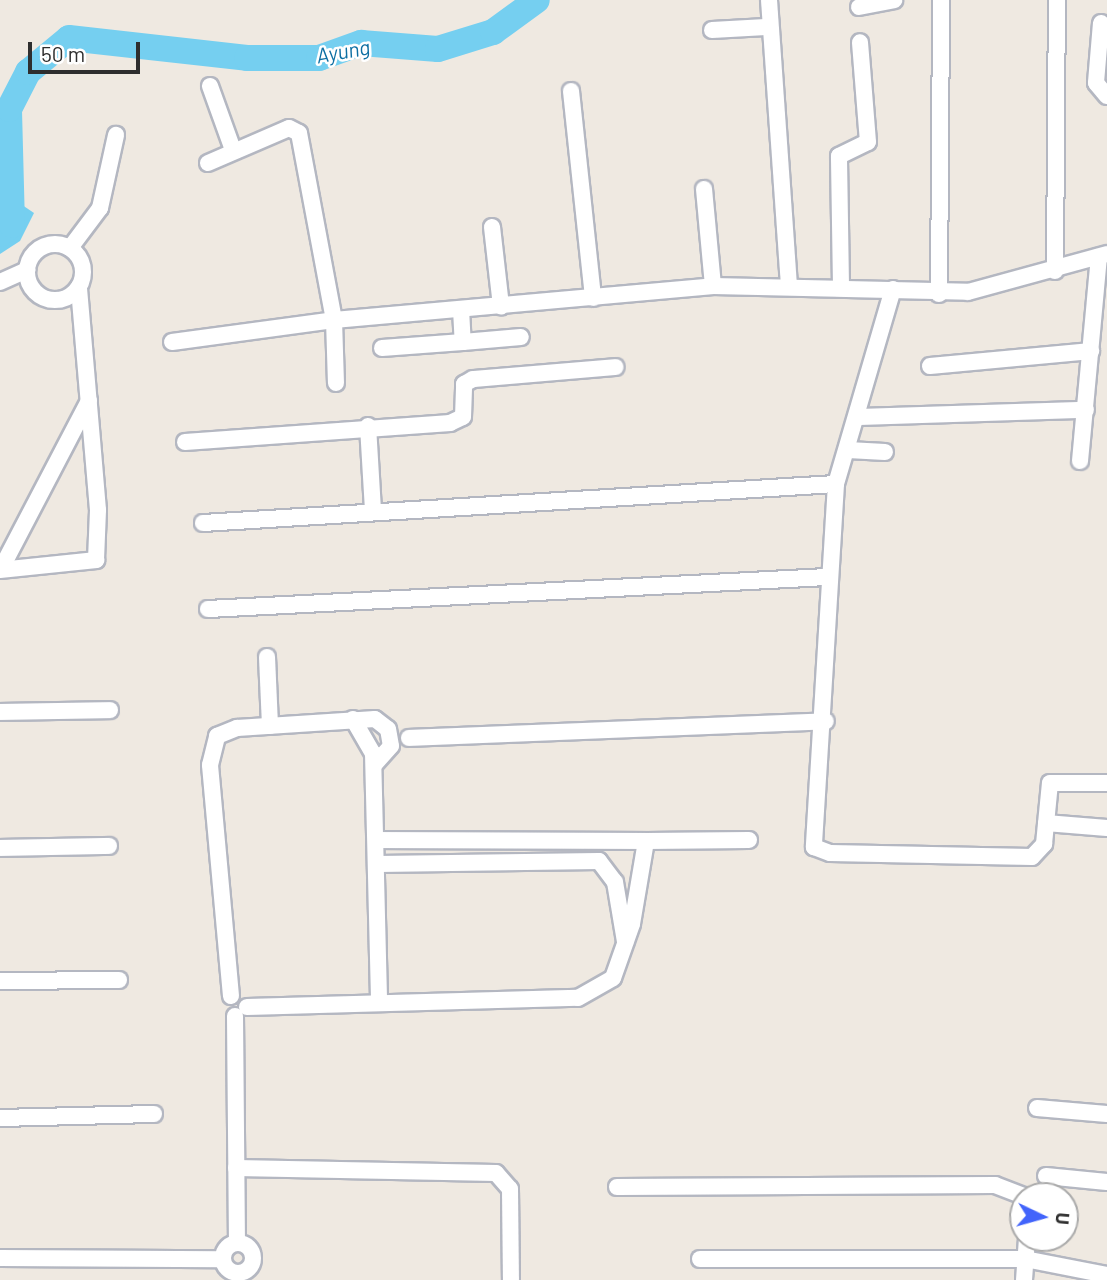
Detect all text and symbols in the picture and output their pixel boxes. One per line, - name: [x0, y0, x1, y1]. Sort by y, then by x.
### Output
- scale bar: [32, 28, 144, 72]
- water label: Ayung: [314, 34, 372, 68]
- text: 50 m: [41, 41, 85, 66]
- north arrow: [1009, 1182, 1079, 1252]
- text: U: [1051, 1212, 1075, 1226]

